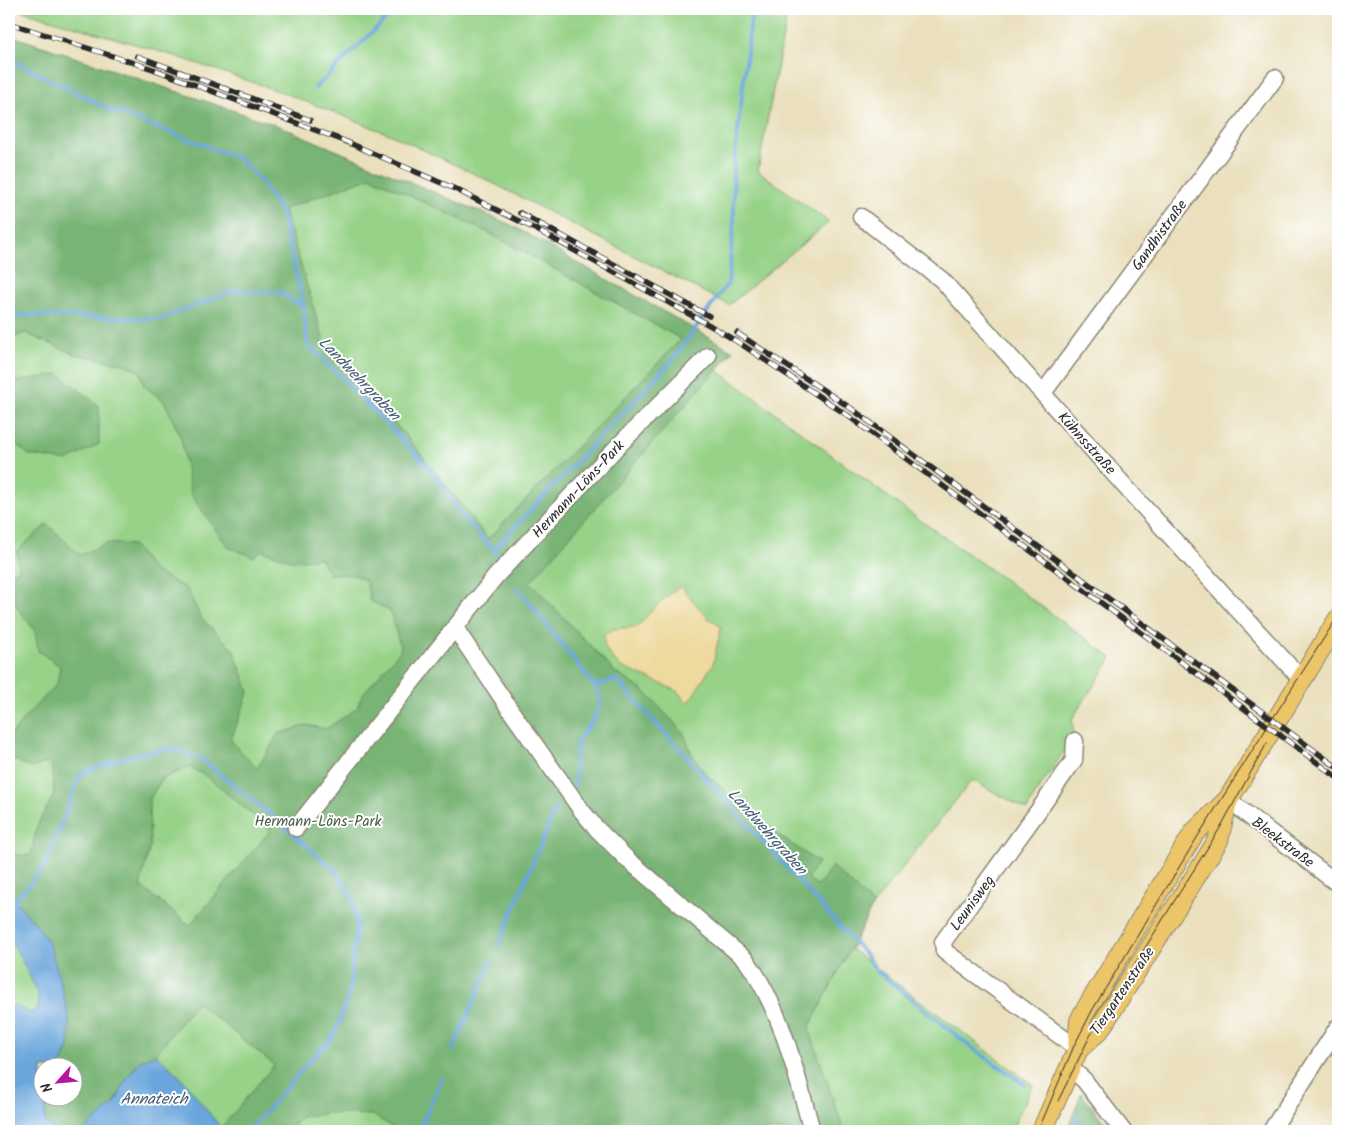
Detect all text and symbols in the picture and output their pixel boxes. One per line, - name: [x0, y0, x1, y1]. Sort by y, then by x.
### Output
- street label: Gandhistraße: [1126, 195, 1194, 276]
- water label: Landwehrgraben: [312, 331, 407, 428]
- street label: Kühnsstraße: [1051, 407, 1122, 481]
- street label: Hermann-Löns-Park: [527, 434, 631, 544]
- water label: Landwehrgraben: [721, 783, 814, 882]
- park label: Hermann-Löns-Park: [254, 810, 382, 834]
- street label: Bleekstraße: [1246, 811, 1319, 875]
- street label: Leunisweg: [944, 871, 1001, 937]
- street label: Tiergartenstraße: [1084, 942, 1162, 1041]
- north arrow: [32, 1058, 82, 1108]
- text: N: [35, 1078, 59, 1096]
- water label: Annateich: [120, 1087, 189, 1112]

